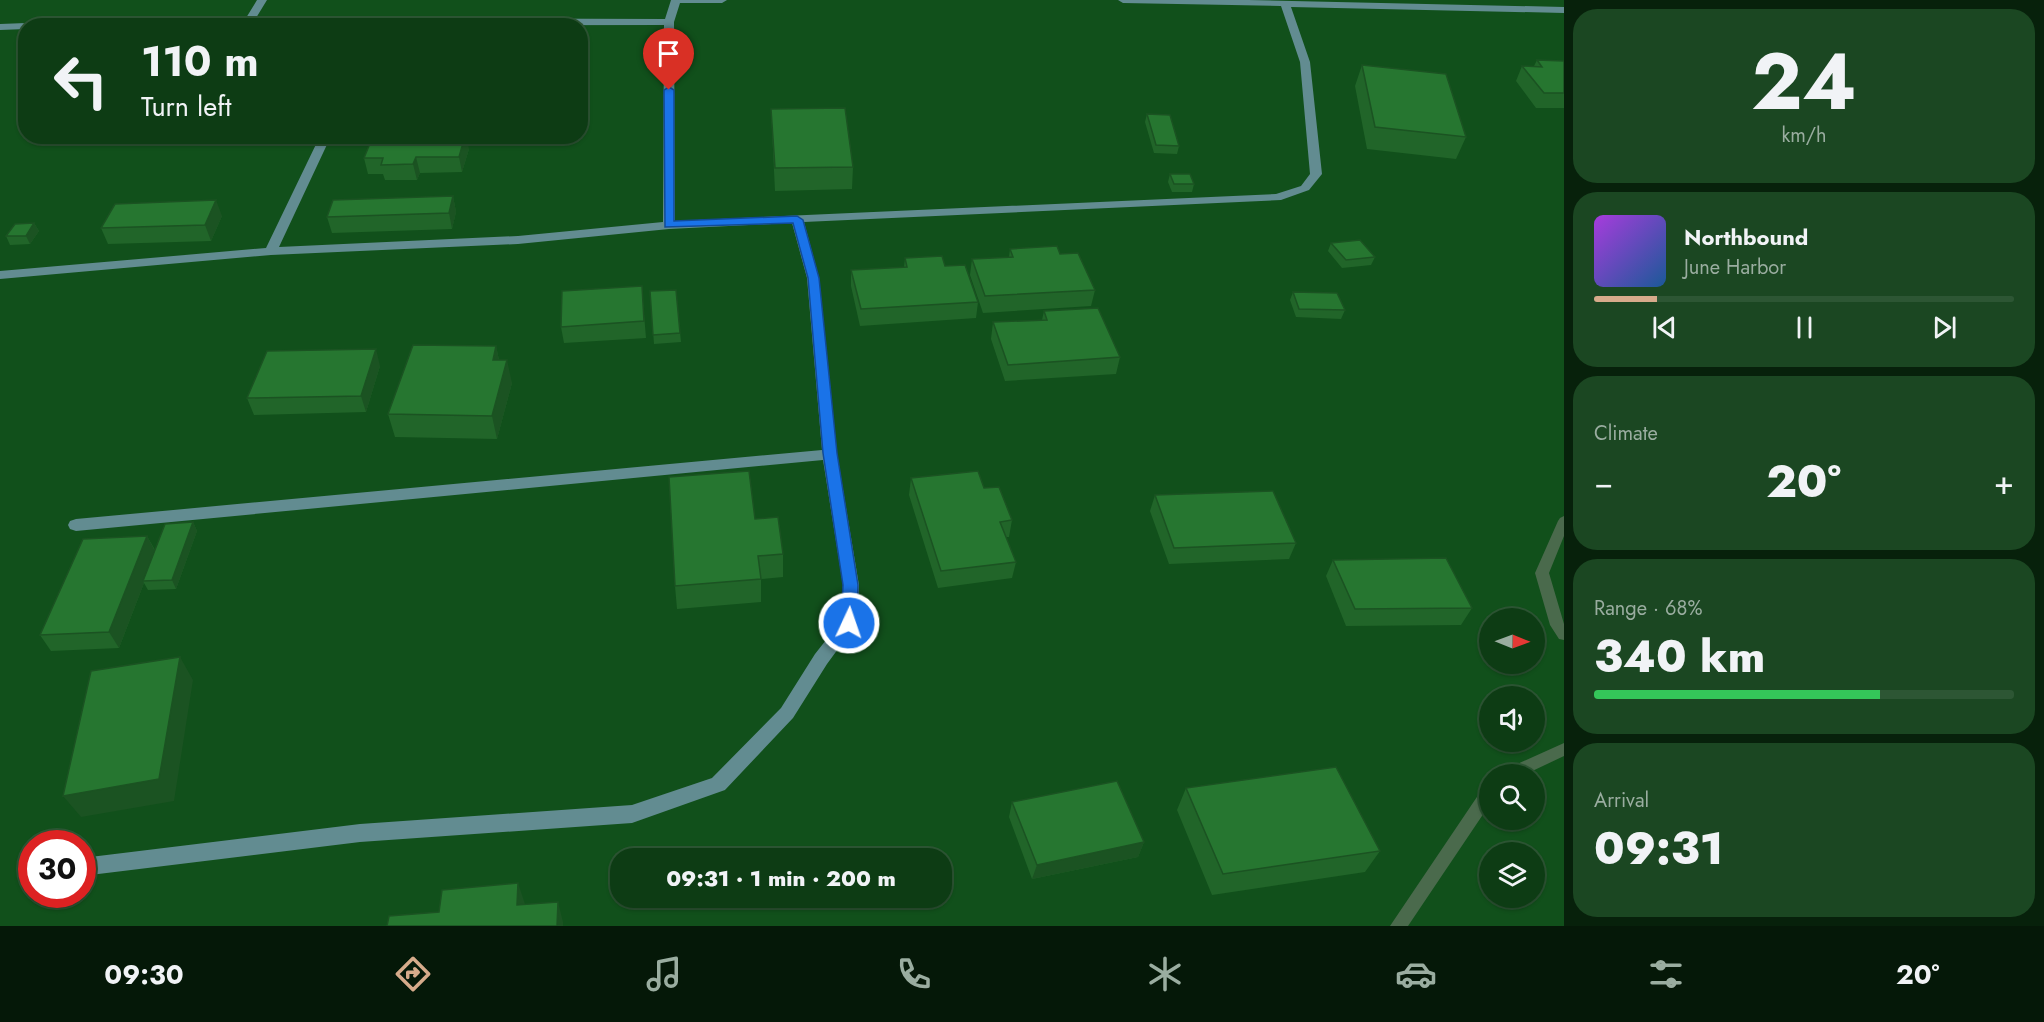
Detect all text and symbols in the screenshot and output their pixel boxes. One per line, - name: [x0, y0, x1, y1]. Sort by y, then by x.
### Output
- text: 24: [1751, 26, 1857, 138]
- pin: [643, 28, 694, 90]
- text: 110 m: [141, 31, 259, 92]
- icon: arrive: [652, 37, 685, 70]
- icon: left: [42, 42, 120, 120]
- text: Turn left: [141, 87, 231, 126]
- text: km/h: [1781, 121, 1827, 150]
- text: Northbound: [1684, 221, 1808, 253]
- text: June Harbor: [1684, 253, 1786, 282]
- icon: previous: [1648, 311, 1681, 344]
- icon: pause: [1788, 311, 1821, 344]
- icon: next: [1928, 311, 1961, 344]
- text: Climate: [1594, 419, 1658, 448]
- text: 20°: [1766, 449, 1841, 514]
- text: −: [1594, 459, 1613, 506]
- text: +: [1994, 459, 2014, 506]
- position arrow: [817, 591, 881, 655]
- text: Range · 68%: [1594, 594, 1702, 623]
- north arrow: [1479, 608, 1545, 674]
- map controls: [1479, 608, 1545, 908]
- text: 340 km: [1594, 624, 1765, 689]
- button: sound: [1479, 686, 1545, 752]
- button: search: [1479, 764, 1545, 830]
- text: Arrival: [1594, 786, 1649, 815]
- text: 09:31: [1594, 816, 1723, 881]
- speed limit sign: 30: [18, 830, 96, 908]
- button: layers: [1479, 842, 1545, 908]
- text: 09:31 · 1 min · 200 m: [666, 862, 896, 894]
- icon: directions: [392, 953, 434, 995]
- icon: music: [643, 953, 685, 995]
- icon: phone: [893, 953, 935, 995]
- icon: climate: [1144, 953, 1186, 995]
- icon: car: [1395, 953, 1437, 995]
- icon: filters: [1645, 953, 1687, 995]
- text: 09:30: [104, 955, 184, 994]
- text: 20°: [1896, 955, 1940, 994]

